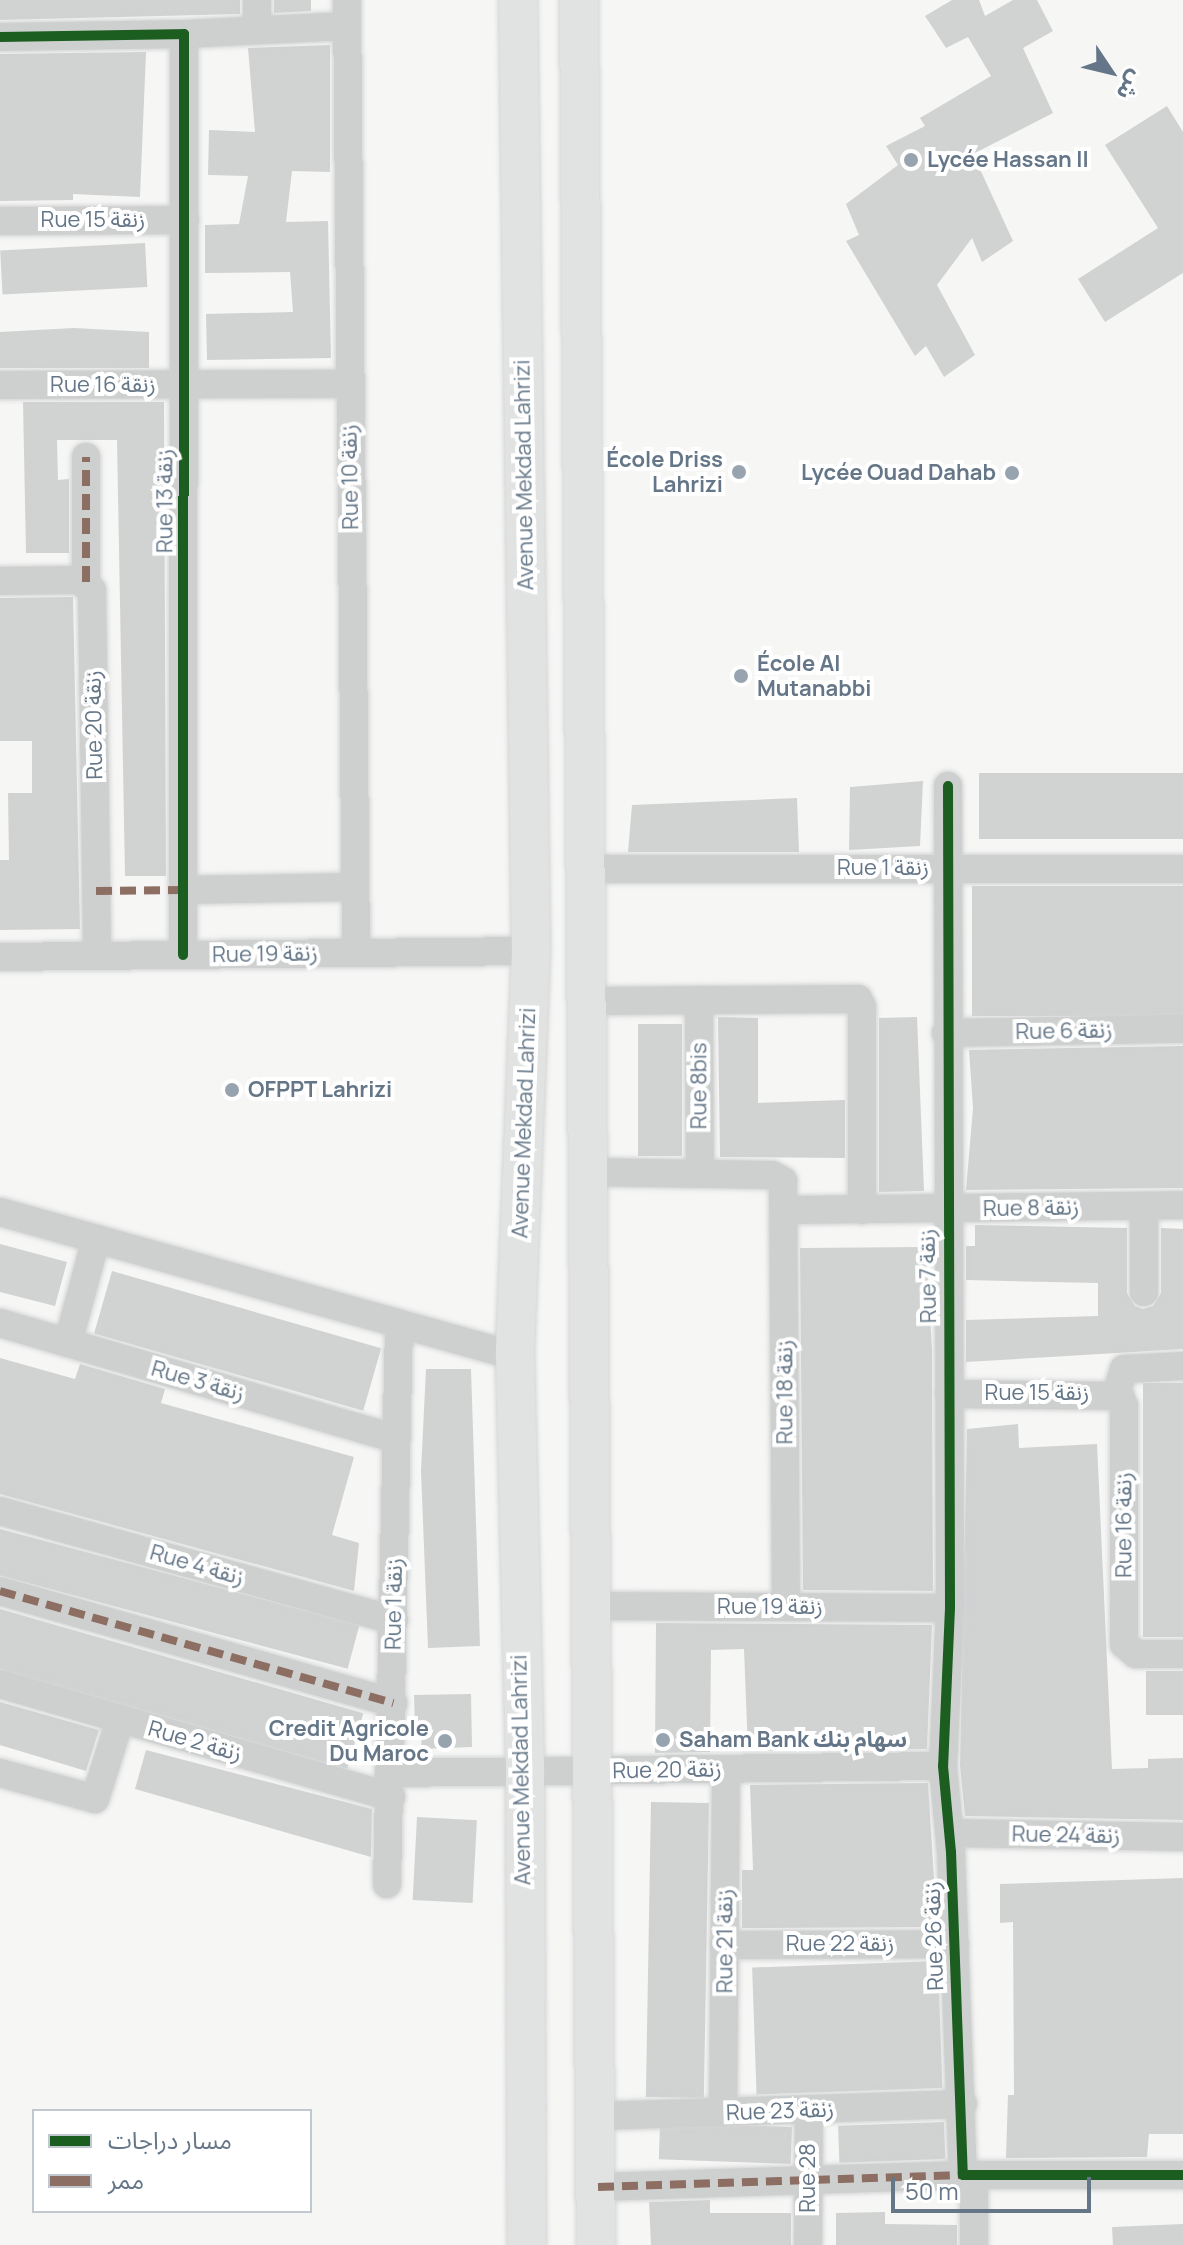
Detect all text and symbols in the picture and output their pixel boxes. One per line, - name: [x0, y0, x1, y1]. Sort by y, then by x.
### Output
- north arrow: [1071, 32, 1151, 112]
- text: ش: [1110, 65, 1152, 107]
- place label: Lycée Hassan II: [927, 147, 1089, 173]
- marker: Lycée Hassan II: [902, 151, 920, 169]
- street label: Rue 15 زنقة: [41, 207, 145, 233]
- street label: Avenue Mekdad Lahrizi: [509, 359, 539, 591]
- street label: Rue 16 زنقة: [50, 372, 156, 398]
- street label: Rue 10 زنقة: [336, 424, 364, 530]
- place label: École Driss Lahrizi: [606, 446, 723, 498]
- street label: Rue 13 زنقة: [152, 449, 178, 553]
- place label: Lycée Ouad Dahab: [801, 460, 996, 486]
- marker: École Driss Lahrizi: [730, 463, 748, 481]
- marker: Lycée Ouad Dahab: [1003, 464, 1021, 482]
- place label: École Al Mutanabbi: [757, 650, 871, 702]
- marker: École Al Mutanabbi: [732, 667, 750, 685]
- street label: Rue 20 زنقة: [80, 670, 108, 780]
- street label: Rue 1 زنقة: [837, 855, 929, 881]
- street label: Rue 19 زنقة: [212, 940, 318, 968]
- street label: Avenue Mekdad Lahrizi: [507, 1007, 541, 1239]
- street label: Rue 6 زنقة: [1015, 1017, 1113, 1045]
- street label: Rue 8bis: [686, 1043, 712, 1129]
- place label: OFPPT Lahrizi: [248, 1077, 393, 1103]
- marker: OFPPT Lahrizi: [223, 1081, 241, 1099]
- street label: Rue 8 زنقة: [983, 1194, 1079, 1222]
- street label: Rue 7 زنقة: [914, 1228, 942, 1324]
- street label: Rue 18 زنقة: [772, 1340, 798, 1444]
- street label: Rue 3 زنقة: [148, 1355, 248, 1407]
- street label: Rue 15 زنقة: [985, 1380, 1089, 1406]
- street label: Rue 16 زنقة: [1111, 1472, 1137, 1578]
- street label: Rue 4 زنقة: [147, 1539, 247, 1591]
- street label: Rue 1 زنقة: [380, 1558, 408, 1650]
- street label: Rue 19 زنقة: [717, 1594, 823, 1620]
- street label: Avenue Mekdad Lahrizi: [506, 1654, 536, 1886]
- street label: Rue 2 زنقة: [145, 1715, 245, 1767]
- place label: Credit Agricole Du Maroc: [269, 1715, 429, 1766]
- place label: Saham Bank سهام بنك: [679, 1727, 907, 1753]
- marker: Saham Bank سهام بنك: [654, 1731, 672, 1749]
- marker: Credit Agricole Du Maroc: [436, 1732, 454, 1750]
- street label: Rue 20 زنقة: [612, 1756, 722, 1784]
- street label: Rue 24 زنقة: [1011, 1821, 1121, 1849]
- street label: Rue 26 زنقة: [919, 1881, 949, 1991]
- street label: Rue 21 زنقة: [712, 1889, 738, 1993]
- street label: Rue 22 زنقة: [786, 1931, 894, 1957]
- street label: Rue 23 زنقة: [725, 2096, 835, 2126]
- legend: [32, 2109, 312, 2213]
- text: مسار دراجات: [108, 2123, 232, 2156]
- street label: Rue 28: [795, 2143, 821, 2213]
- scale bar: [895, 2161, 1095, 2211]
- text: ممر: [108, 2163, 144, 2196]
- text: 50 m: [905, 2174, 959, 2207]

